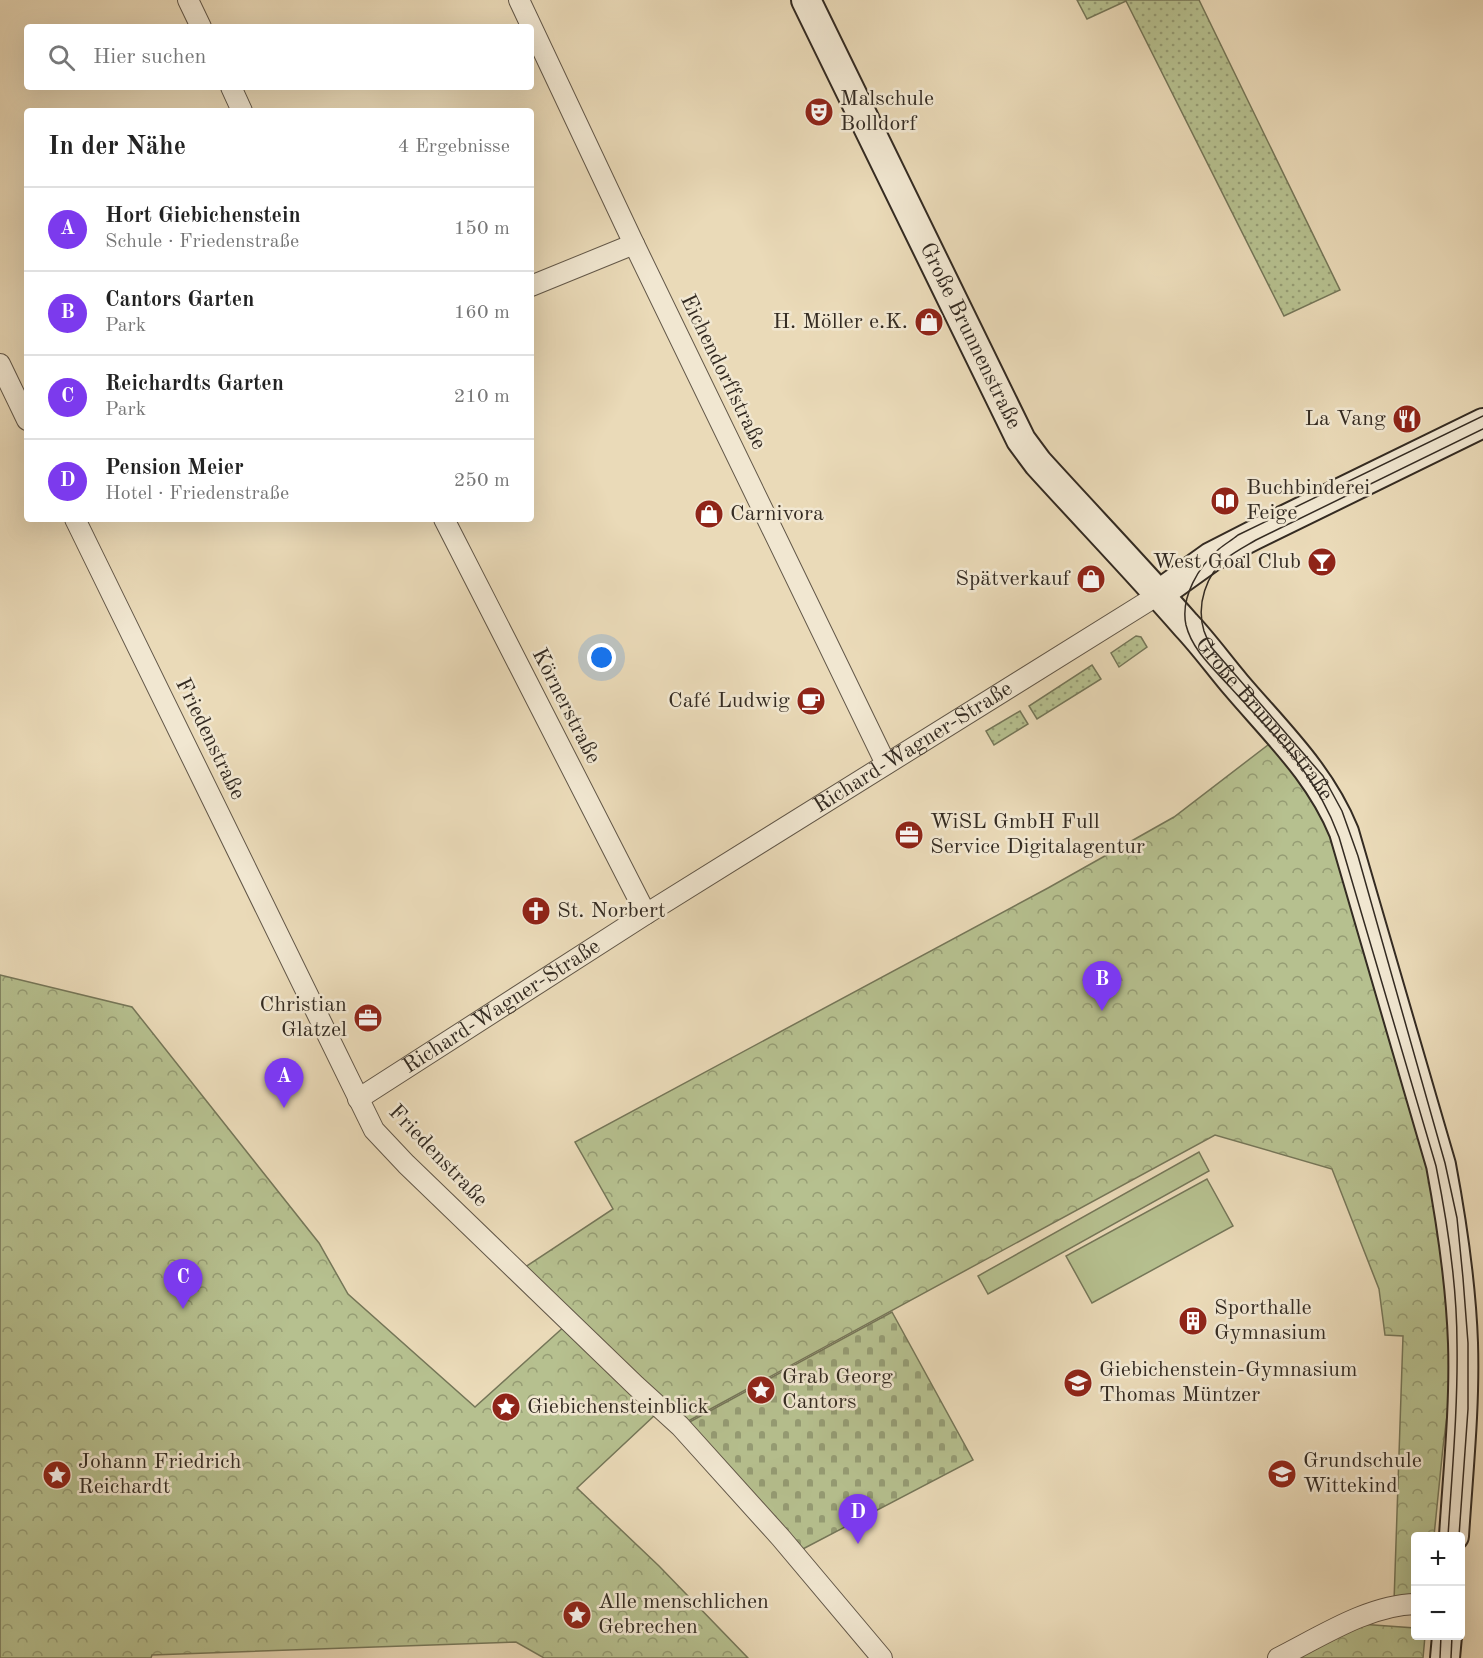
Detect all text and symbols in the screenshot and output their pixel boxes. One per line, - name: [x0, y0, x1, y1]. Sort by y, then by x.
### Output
- search box: [24, 24, 534, 90]
- icon: search: [45, 41, 78, 74]
- text: Hier suchen: [93, 46, 206, 68]
- place label: Malschule Bolldorf: [840, 88, 934, 135]
- theatre icon: Malschule Bolldorf: [803, 96, 835, 128]
- text: In der Nähe: [48, 134, 186, 160]
- text: 4 Ergebnisse: [398, 137, 510, 157]
- text: Hort Giebichenstein: [105, 205, 301, 227]
- text: A: [60, 219, 75, 239]
- text: 150 m: [454, 219, 510, 239]
- text: Schule · Friedenstraße: [105, 232, 299, 252]
- street label: Große Brunnenstraße: [915, 239, 1025, 433]
- text: Cantors Garten: [105, 289, 254, 311]
- street label: Eichendorffstraße: [676, 291, 770, 453]
- text: B: [60, 303, 75, 323]
- text: 160 m: [454, 303, 510, 323]
- shop icon: H. Möller e.K.: [913, 306, 945, 338]
- place label: H. Möller e.K.: [773, 311, 908, 333]
- text: Park: [105, 316, 146, 336]
- text: Reichardts Garten: [105, 373, 284, 395]
- text: C: [61, 387, 74, 407]
- text: 210 m: [454, 387, 510, 407]
- text: Park: [105, 400, 146, 420]
- restaurant icon: La Vang: [1391, 403, 1423, 435]
- place label: La Vang: [1304, 408, 1386, 430]
- text: Pension Meier: [105, 457, 244, 479]
- text: D: [60, 471, 75, 491]
- text: 250 m: [454, 471, 510, 491]
- place label: Buchbinderei Feige: [1246, 477, 1370, 524]
- text: Hotel · Friedenstraße: [105, 484, 289, 504]
- library icon: Buchbinderei Feige: [1209, 485, 1241, 517]
- shop icon: Carnivora: [693, 498, 725, 530]
- place label: Carnivora: [730, 503, 824, 525]
- bar icon: West Goal Club: [1306, 546, 1338, 578]
- place label: West Goal Club: [1153, 551, 1301, 573]
- shop icon: Spätverkauf: [1075, 563, 1107, 595]
- place label: Spätverkauf: [955, 568, 1071, 590]
- street label: Große Brunnenstraße: [1191, 633, 1337, 805]
- your location: [587, 643, 616, 672]
- street label: Körnerstraße: [528, 645, 604, 767]
- street label: Friedenstraße: [171, 675, 249, 803]
- street label: Richard-Wagner-Straße: [810, 678, 1016, 818]
- cafe icon: Café Ludwig: [795, 685, 827, 717]
- place label: Café Ludwig: [668, 690, 790, 712]
- place label: WiSL GmbH Full Service Digitalagentur: [930, 811, 1145, 858]
- office icon: WiSL GmbH Full Service Digitalagentur: [893, 819, 925, 851]
- church icon: St. Norbert: [520, 895, 552, 927]
- place label: St. Norbert: [557, 900, 666, 922]
- street label: Richard-Wagner-Straße: [399, 935, 604, 1078]
- pin: B: [1082, 962, 1122, 1011]
- place label: Christian Glatzel: [259, 994, 347, 1041]
- office icon: Christian Glatzel: [352, 1002, 384, 1034]
- pin: A: [264, 1058, 304, 1108]
- street label: Friedenstraße: [384, 1101, 492, 1211]
- pin: C: [164, 1260, 202, 1309]
- place label: Sporthalle Gymnasium: [1214, 1297, 1326, 1344]
- building icon: Sporthalle Gymnasium: [1177, 1305, 1209, 1337]
- place label: Giebichenstein-Gymnasium Thomas Müntzer: [1099, 1359, 1357, 1406]
- place label: Grab Georg Cantors: [782, 1366, 893, 1413]
- school or university icon: Giebichenstein-Gymnasium Thomas Müntzer: [1062, 1367, 1094, 1399]
- place icon: Grab Georg Cantors: [745, 1374, 777, 1406]
- place icon: Giebichensteinblick: [490, 1391, 522, 1423]
- place label: Giebichensteinblick: [527, 1396, 709, 1418]
- place label: Grundschule Wittekind: [1303, 1450, 1422, 1497]
- place label: Johann Friedrich Reichardt: [78, 1451, 242, 1498]
- school or university icon: Grundschule Wittekind: [1266, 1458, 1298, 1490]
- place icon: Johann Friedrich Reichardt: [41, 1459, 73, 1491]
- pin: D: [838, 1494, 878, 1544]
- map controls: [1411, 1532, 1465, 1640]
- button: +: [1411, 1532, 1465, 1586]
- button: −: [1411, 1586, 1465, 1640]
- place label: Alle menschlichen Gebrechen: [598, 1591, 769, 1638]
- place icon: Alle menschlichen Gebrechen: [561, 1599, 593, 1631]

